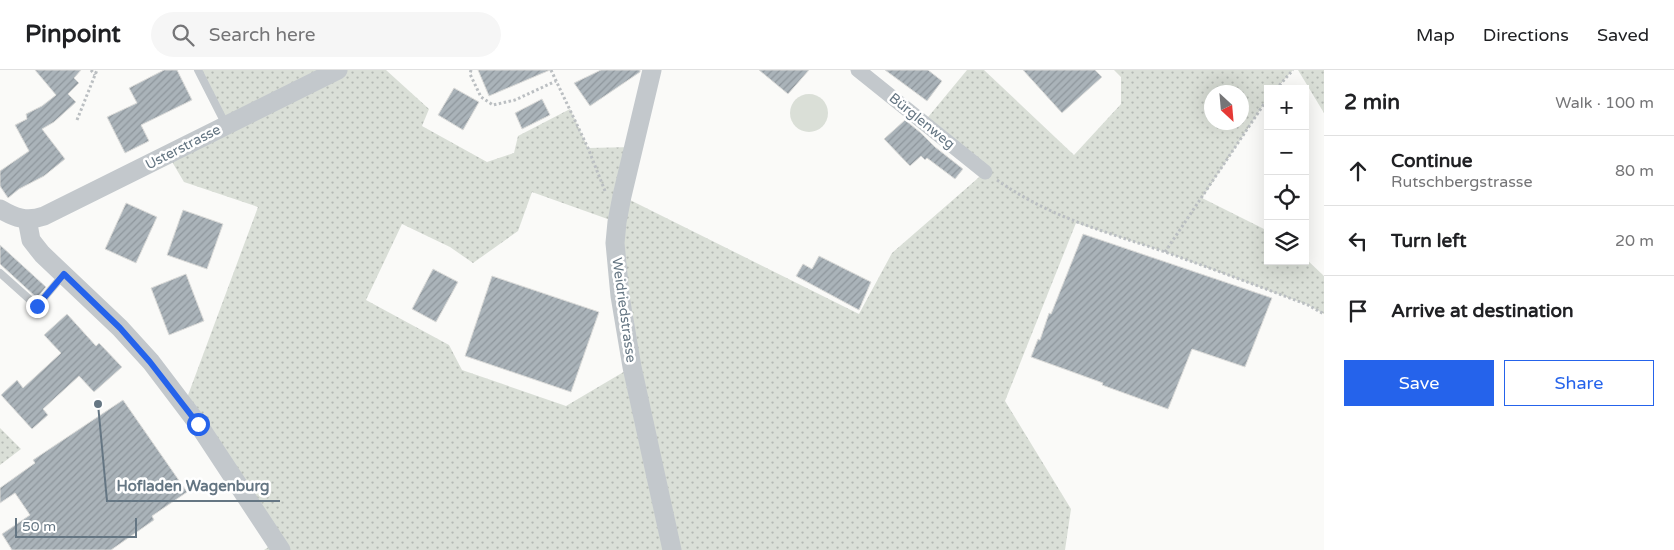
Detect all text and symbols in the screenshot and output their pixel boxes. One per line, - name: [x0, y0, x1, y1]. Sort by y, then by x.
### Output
- search box: [151, 12, 501, 57]
- text: Pinpoint: [25, 20, 121, 49]
- icon: search: [169, 21, 197, 49]
- text: Search here: [209, 24, 316, 46]
- text: Map: [1416, 24, 1455, 46]
- text: Directions: [1483, 24, 1569, 46]
- text: Saved: [1597, 24, 1649, 46]
- north arrow: [1204, 85, 1249, 130]
- map controls: [1264, 85, 1309, 265]
- button: +: [1264, 85, 1309, 130]
- street label: Bürglenweg: [886, 89, 958, 153]
- text: 2 min: [1344, 90, 1400, 115]
- text: Walk · 100 m: [1555, 93, 1654, 113]
- street label: Usterstrasse: [143, 121, 224, 173]
- button: −: [1264, 130, 1309, 175]
- text: Continue: [1391, 150, 1473, 172]
- icon: ahead: [1344, 157, 1372, 185]
- text: 80 m: [1615, 161, 1654, 181]
- text: Rutschbergstrasse: [1391, 172, 1533, 192]
- button: locate: [1264, 175, 1309, 220]
- button: layers: [1264, 220, 1309, 265]
- icon: left: [1344, 227, 1372, 255]
- text: Turn left: [1391, 230, 1467, 252]
- text: 20 m: [1615, 231, 1654, 251]
- street label: Weidriedstrasse: [608, 256, 640, 364]
- route end: [26, 295, 49, 318]
- icon: arrive: [1344, 297, 1372, 325]
- text: Arrive at destination: [1391, 300, 1574, 322]
- button: Save: [1344, 360, 1494, 406]
- button: Share: [1504, 360, 1654, 406]
- route start: [187, 413, 210, 436]
- callout: Hofladen Wagenburg: [107, 471, 280, 501]
- text: Hofladen Wagenburg: [117, 477, 269, 496]
- scale bar: [15, 515, 138, 538]
- text: 50 m: [22, 518, 56, 535]

